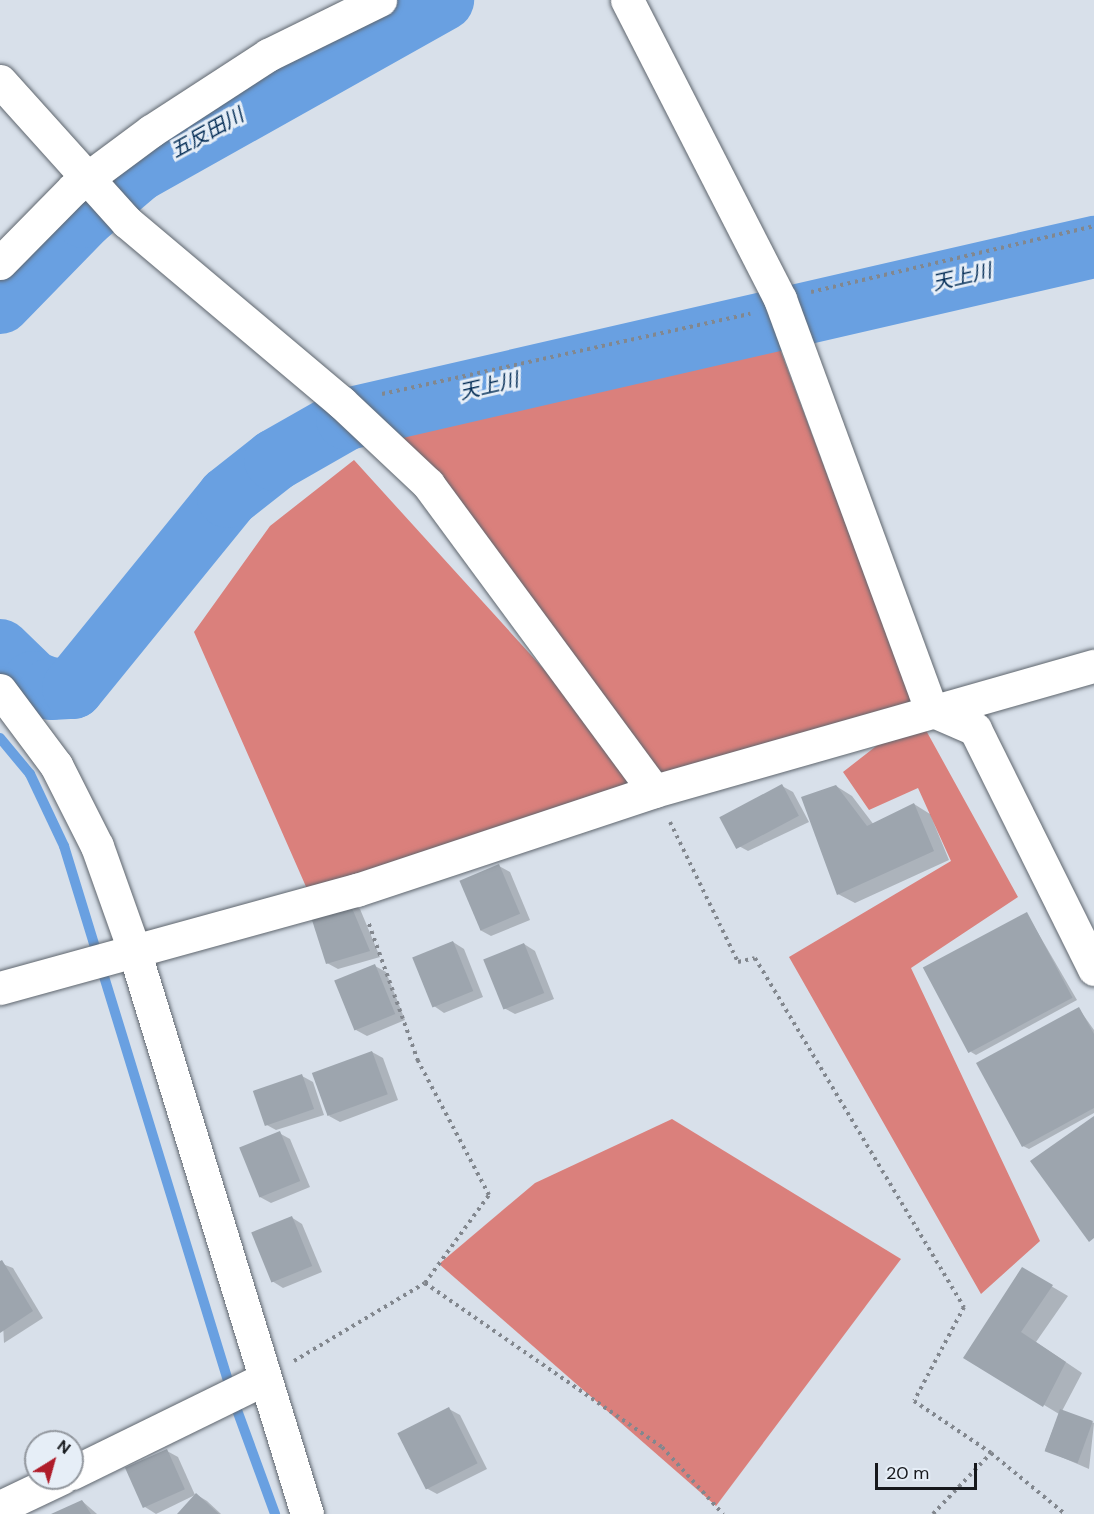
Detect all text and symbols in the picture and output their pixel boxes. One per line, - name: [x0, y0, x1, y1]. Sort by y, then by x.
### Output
- water label: 五反田川: [166, 103, 248, 163]
- water label: 天上川: [930, 259, 994, 295]
- water label: 天上川: [457, 368, 521, 404]
- north arrow: [24, 1430, 84, 1490]
- text: N: [53, 1435, 75, 1459]
- scale bar: [878, 1451, 980, 1489]
- text: 20 m: [886, 1461, 929, 1485]

